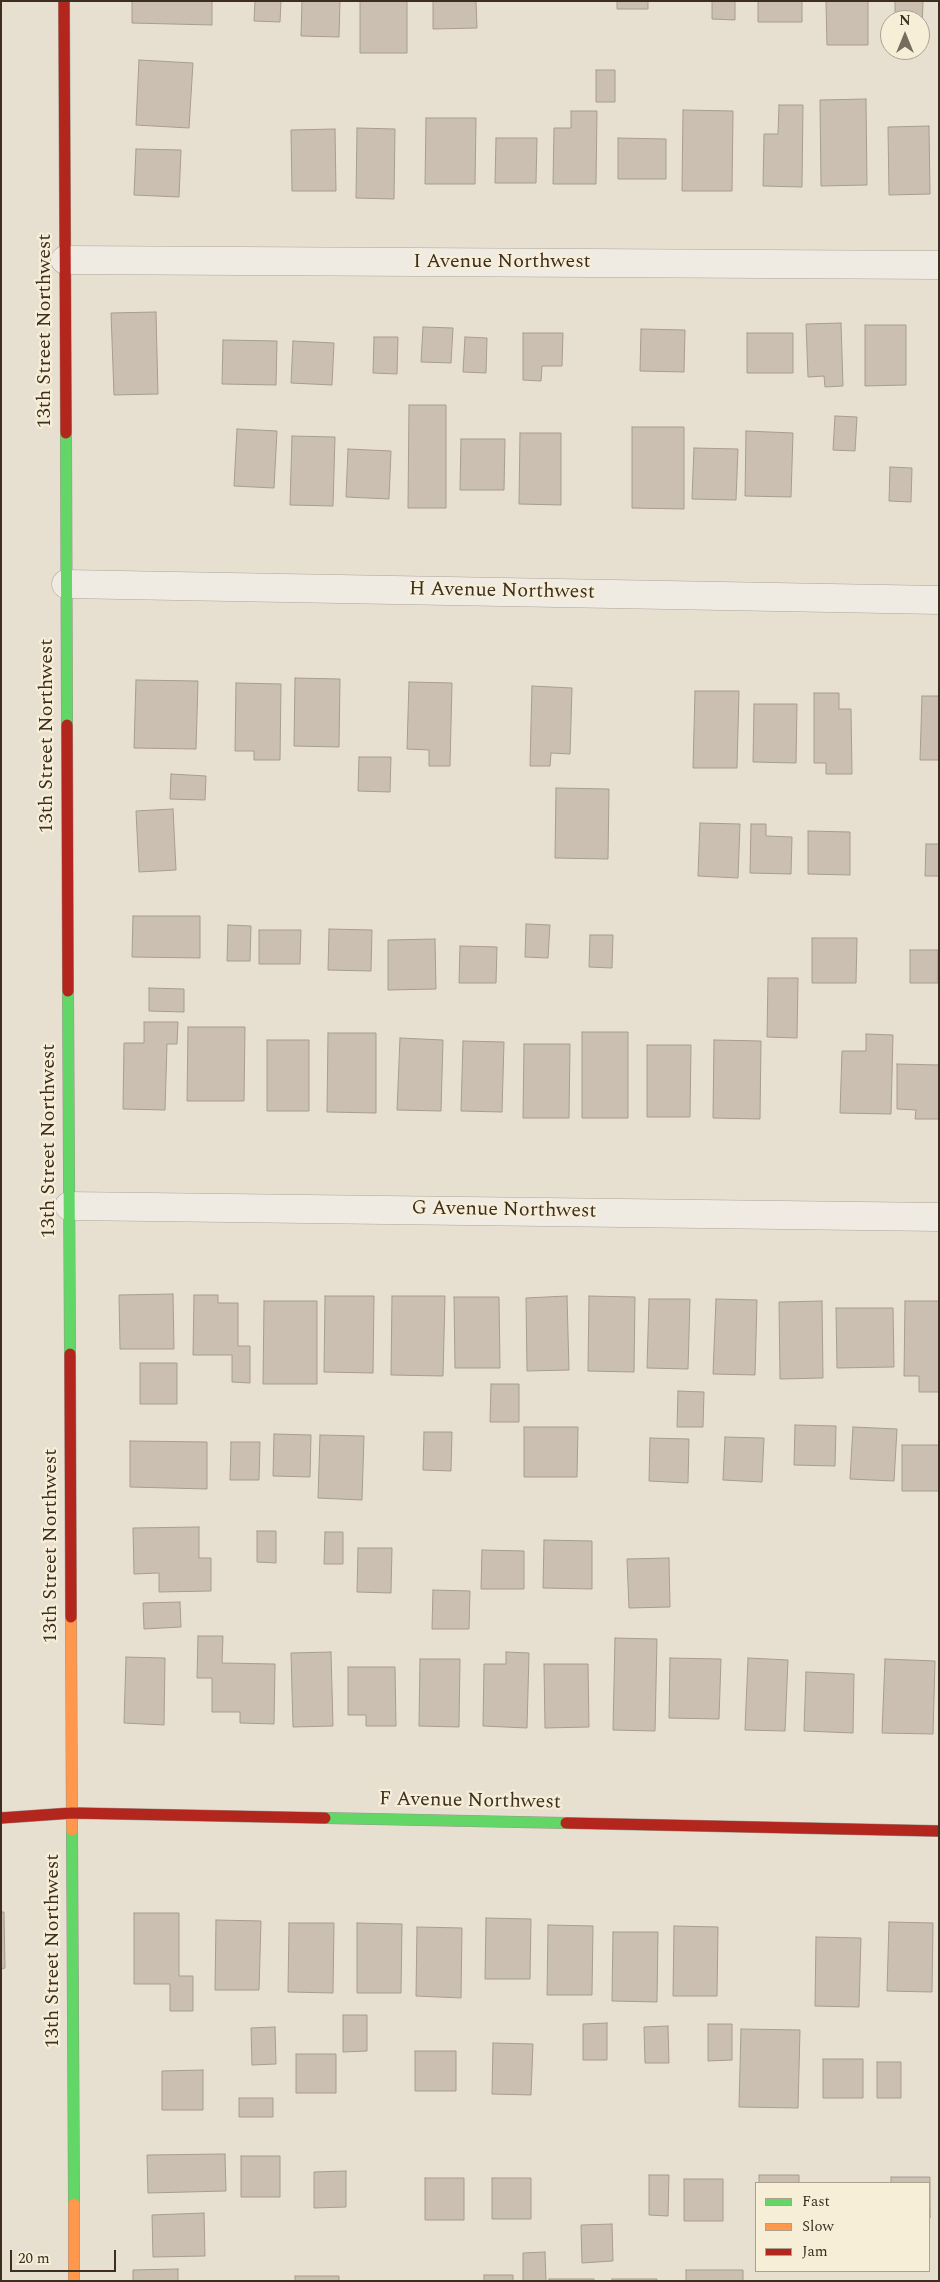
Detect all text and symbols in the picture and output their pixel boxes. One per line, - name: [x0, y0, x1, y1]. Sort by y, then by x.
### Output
- north arrow: [880, 10, 930, 60]
- text: N: [899, 10, 911, 31]
- street label: 13th Street Northwest: [34, 234, 58, 428]
- street label: I Avenue Northwest: [413, 251, 591, 275]
- street label: H Avenue Northwest: [409, 578, 595, 606]
- street label: 13th Street Northwest: [36, 639, 60, 833]
- street label: 13th Street Northwest: [38, 1044, 62, 1238]
- street label: G Avenue Northwest: [411, 1197, 597, 1225]
- street label: 13th Street Northwest: [40, 1449, 64, 1643]
- street label: F Avenue Northwest: [379, 1788, 561, 1816]
- street label: 13th Street Northwest: [42, 1854, 66, 2048]
- legend: [755, 2182, 930, 2272]
- text: Fast: [802, 2190, 830, 2213]
- text: Slow: [802, 2215, 834, 2238]
- scale bar: [12, 2240, 119, 2272]
- text: Jam: [802, 2240, 828, 2263]
- text: 20 m: [18, 2247, 50, 2270]

